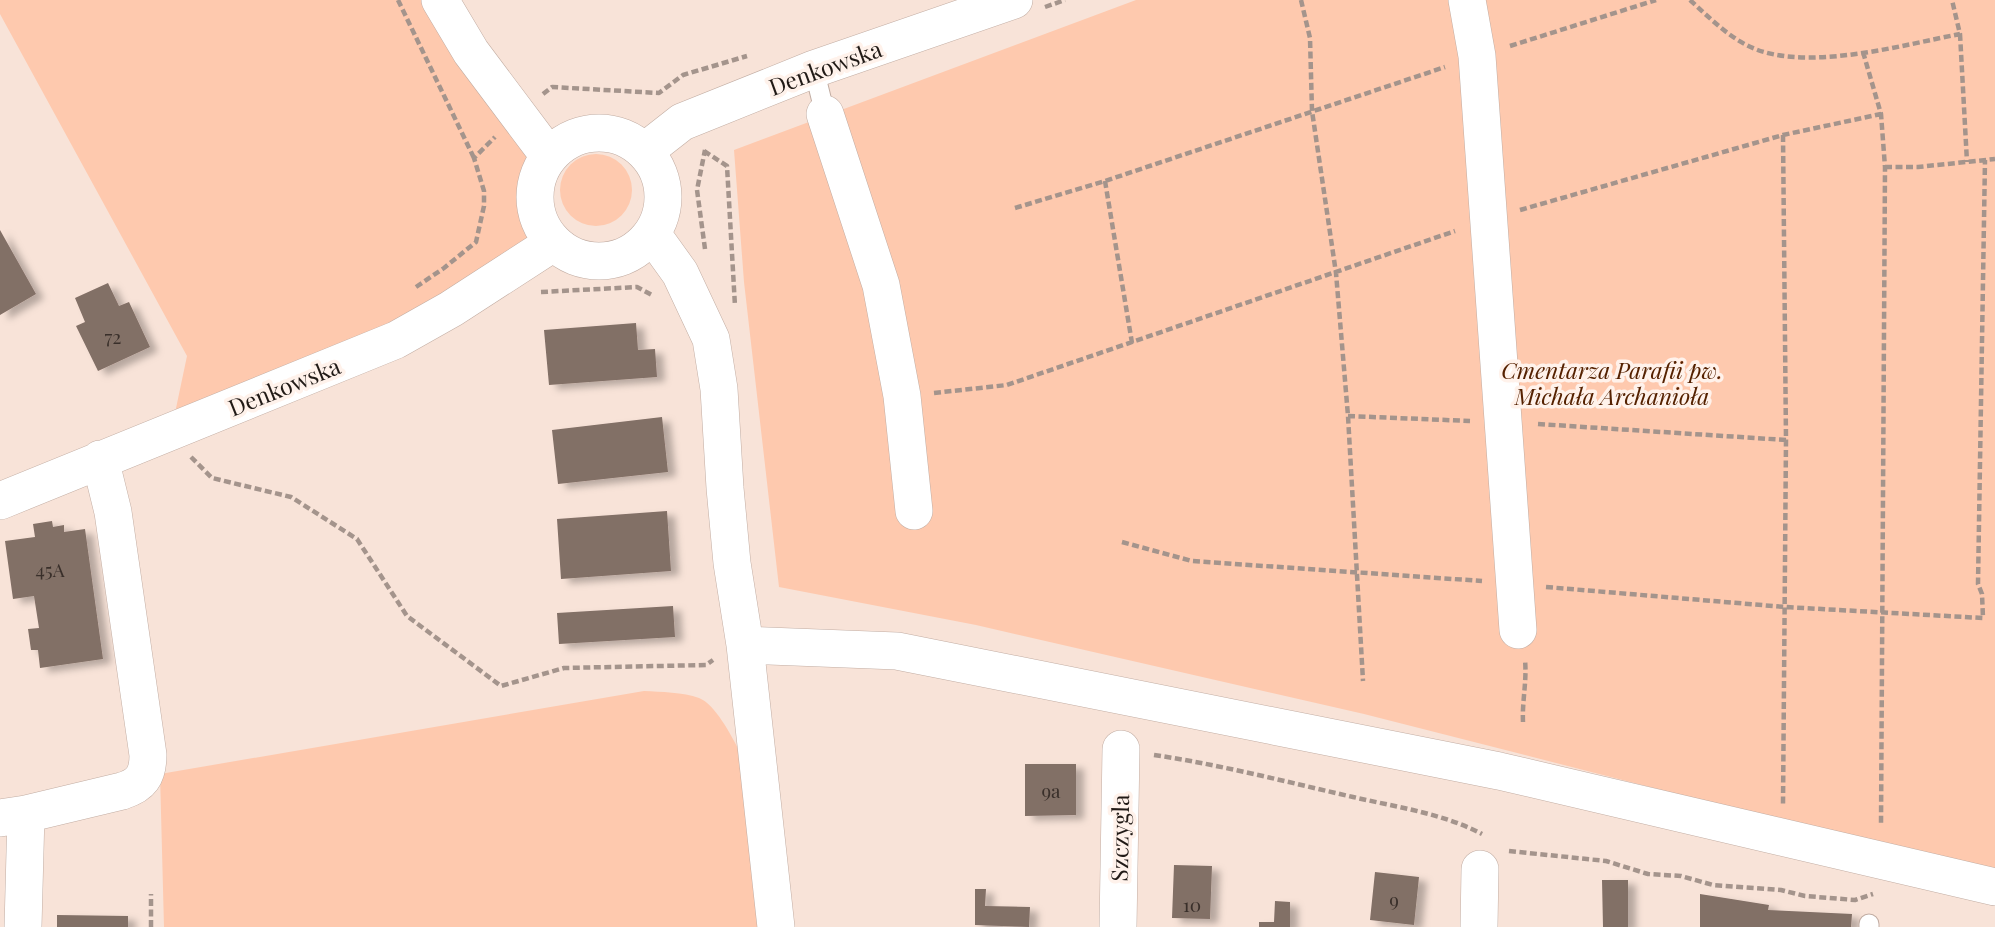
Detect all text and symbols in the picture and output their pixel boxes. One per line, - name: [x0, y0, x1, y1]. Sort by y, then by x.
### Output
- street label: Denkowska: [764, 32, 886, 102]
- house number: 72: [105, 323, 121, 349]
- street label: Denkowska: [223, 349, 345, 423]
- park label: Cmentarza Parafii pw. Michała Archanioła: [1501, 354, 1723, 411]
- house number: 45A: [35, 556, 66, 582]
- house number: 9a: [1041, 777, 1061, 803]
- street label: Szczygla: [1103, 794, 1135, 882]
- house number: 9: [1389, 886, 1399, 912]
- house number: 10: [1183, 891, 1201, 917]

